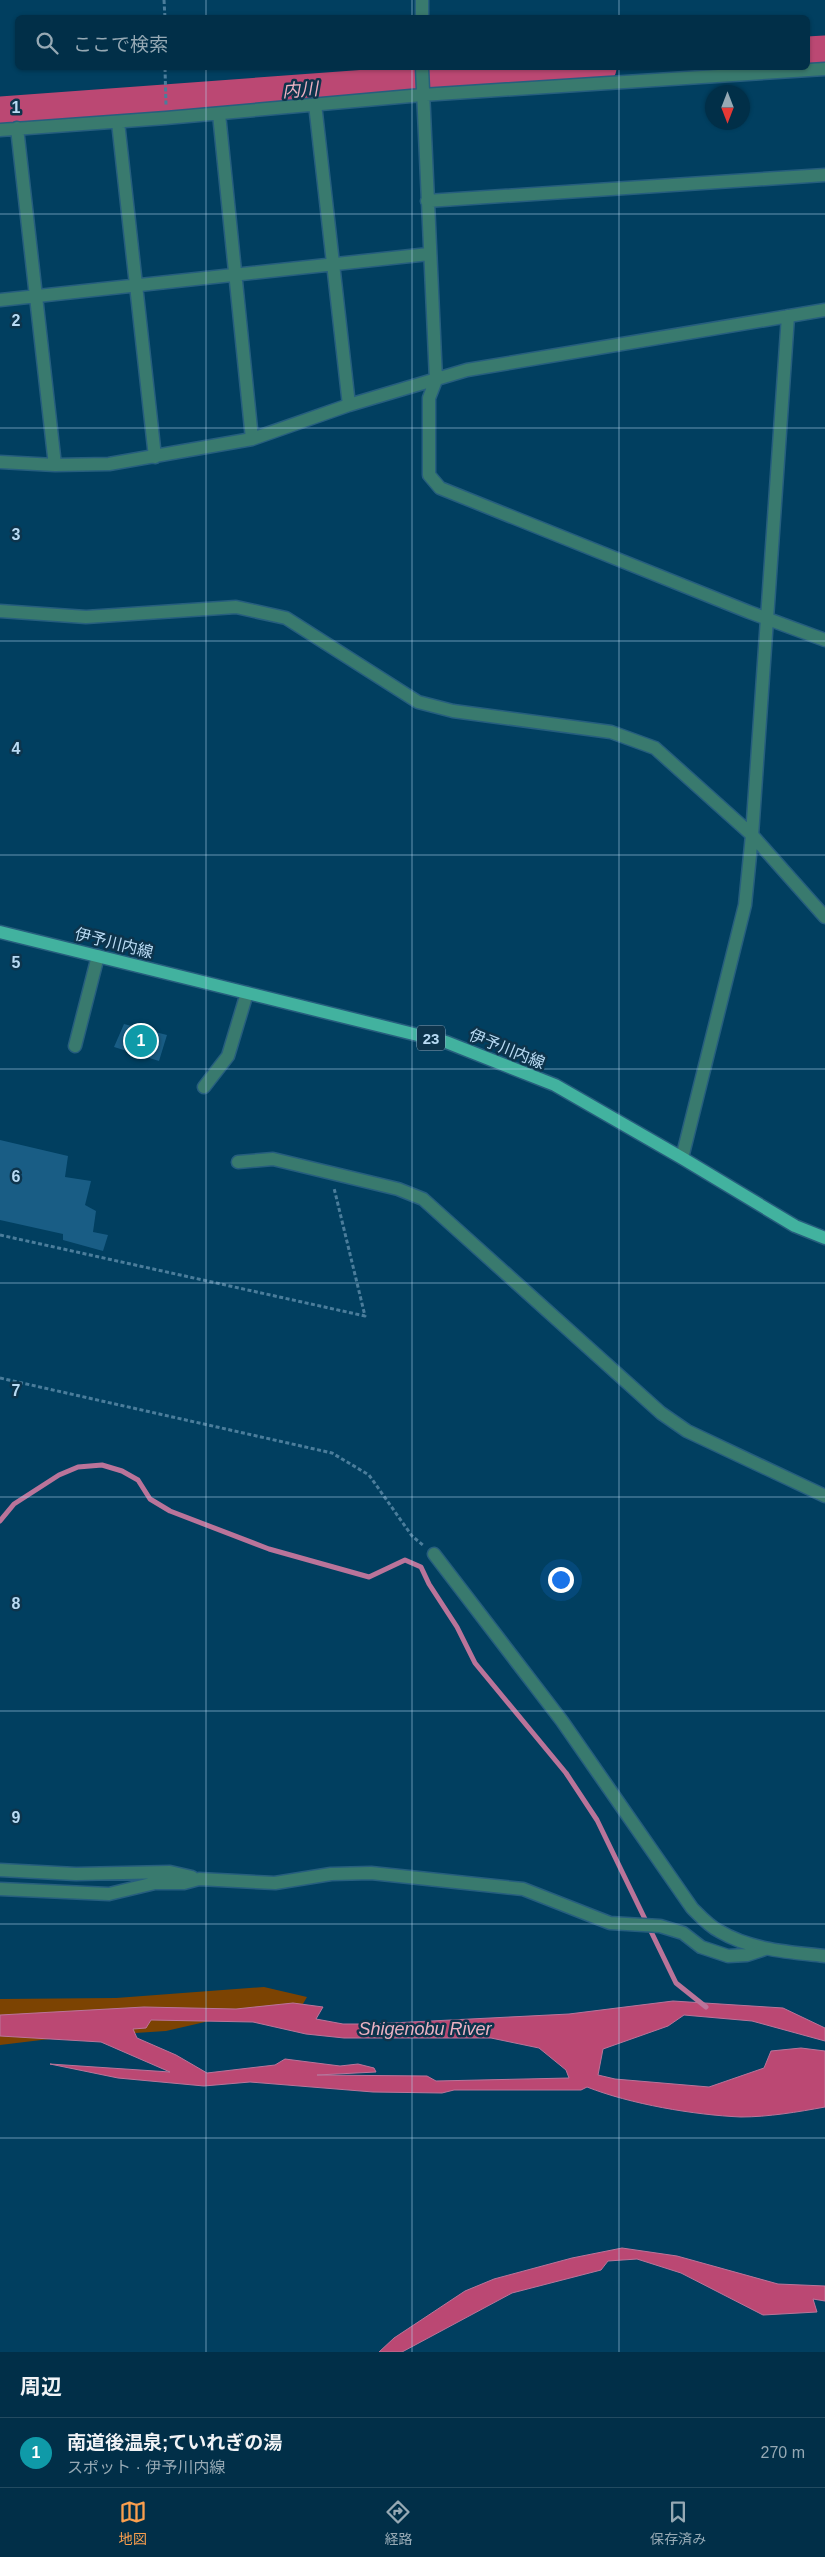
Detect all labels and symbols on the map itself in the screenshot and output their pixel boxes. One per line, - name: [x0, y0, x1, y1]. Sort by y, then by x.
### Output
- water label: 内川: [281, 79, 321, 101]
- north arrow: [705, 85, 750, 130]
- text: 1: [12, 99, 21, 116]
- text: 2: [12, 312, 21, 329]
- text: 3: [12, 526, 21, 543]
- text: 4: [12, 740, 21, 757]
- street label: 伊予川内線: [73, 925, 155, 961]
- text: 5: [12, 954, 21, 971]
- pin: 1: [125, 1022, 157, 1060]
- road number: 23: [417, 1026, 445, 1050]
- street label: 伊予川内線: [467, 1026, 547, 1072]
- text: 6: [12, 1168, 21, 1185]
- text: 7: [12, 1382, 21, 1399]
- your location: [548, 1567, 574, 1593]
- text: 8: [12, 1595, 21, 1612]
- text: 9: [12, 1809, 21, 1826]
- water label: Shigenobu River: [358, 2019, 493, 2039]

